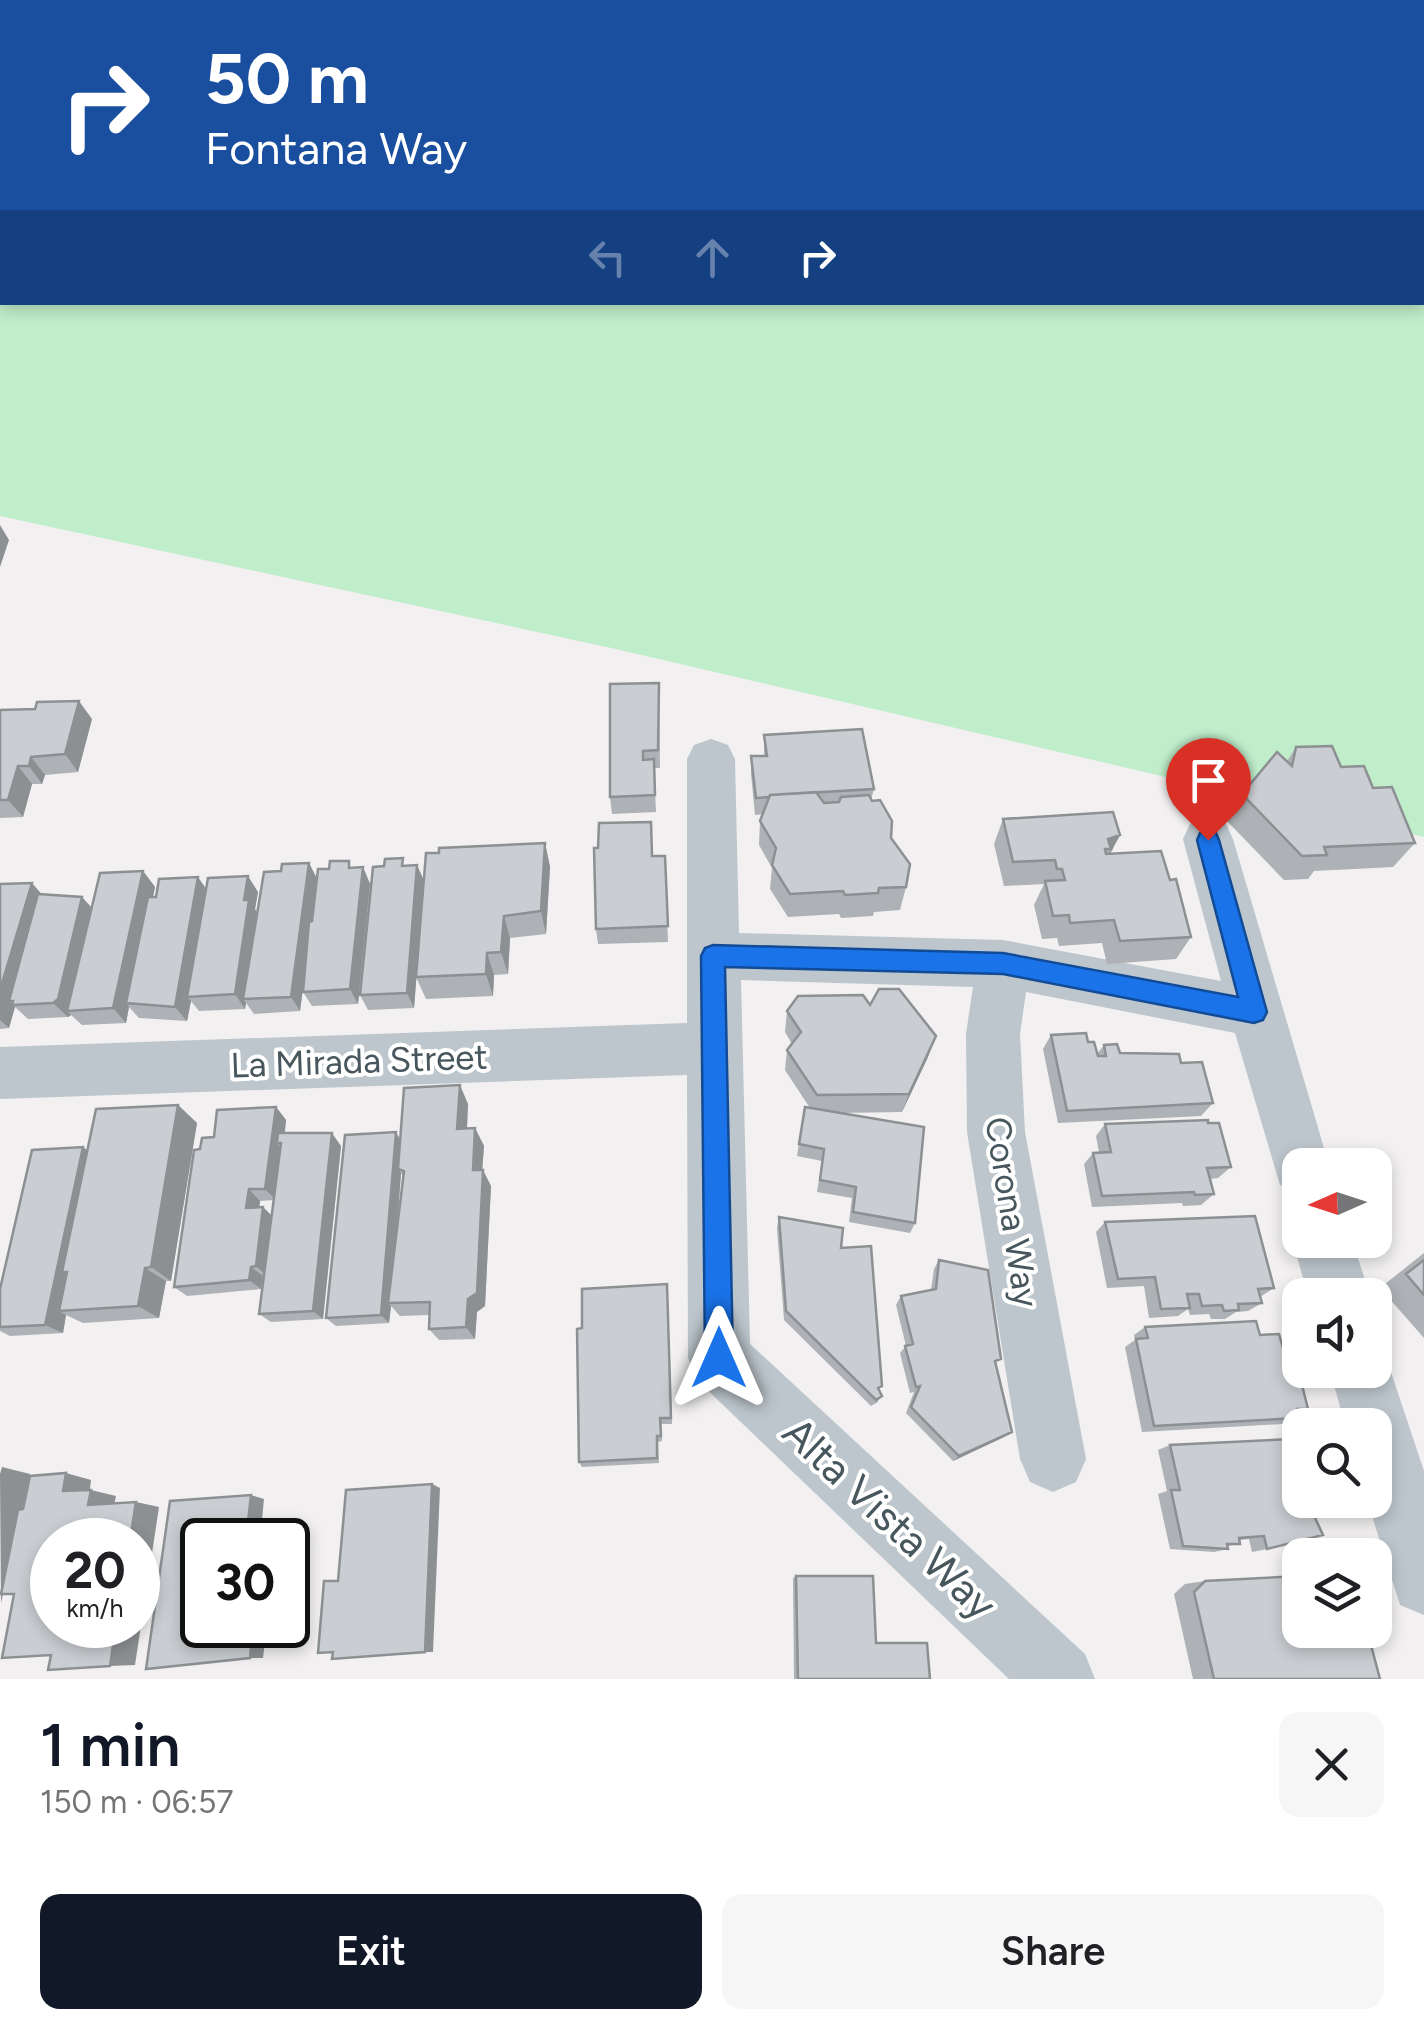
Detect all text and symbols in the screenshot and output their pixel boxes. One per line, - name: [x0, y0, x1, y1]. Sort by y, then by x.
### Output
- text: 50 m: [205, 36, 369, 121]
- icon: right: [40, 40, 170, 170]
- text: Fontana Way: [205, 121, 467, 175]
- icon: left: [580, 230, 635, 285]
- icon: ahead: [685, 230, 740, 285]
- icon: right: [790, 230, 845, 285]
- pin: [1166, 738, 1251, 841]
- icon: arrive: [1181, 753, 1236, 808]
- street label: La Mirada Street: [230, 1036, 488, 1086]
- street label: Corona Way: [976, 1114, 1048, 1311]
- north arrow: [1282, 1148, 1392, 1258]
- map controls: [1282, 1148, 1392, 1648]
- button: sound: [1282, 1278, 1392, 1388]
- position arrow: [667, 1306, 771, 1410]
- street label: Alta Vista Way: [772, 1407, 1007, 1630]
- button: search: [1282, 1408, 1392, 1518]
- speed limit sign: 30: [180, 1518, 310, 1648]
- button: layers: [1282, 1538, 1392, 1648]
- text: 20: [64, 1540, 126, 1601]
- text: km/h: [66, 1593, 124, 1623]
- text: 1 min: [40, 1709, 180, 1781]
- button: close: [1279, 1712, 1384, 1817]
- text: 150 m · 06:57: [40, 1783, 234, 1821]
- button: Exit: [40, 1894, 702, 2009]
- button: Share: [722, 1894, 1384, 2009]

